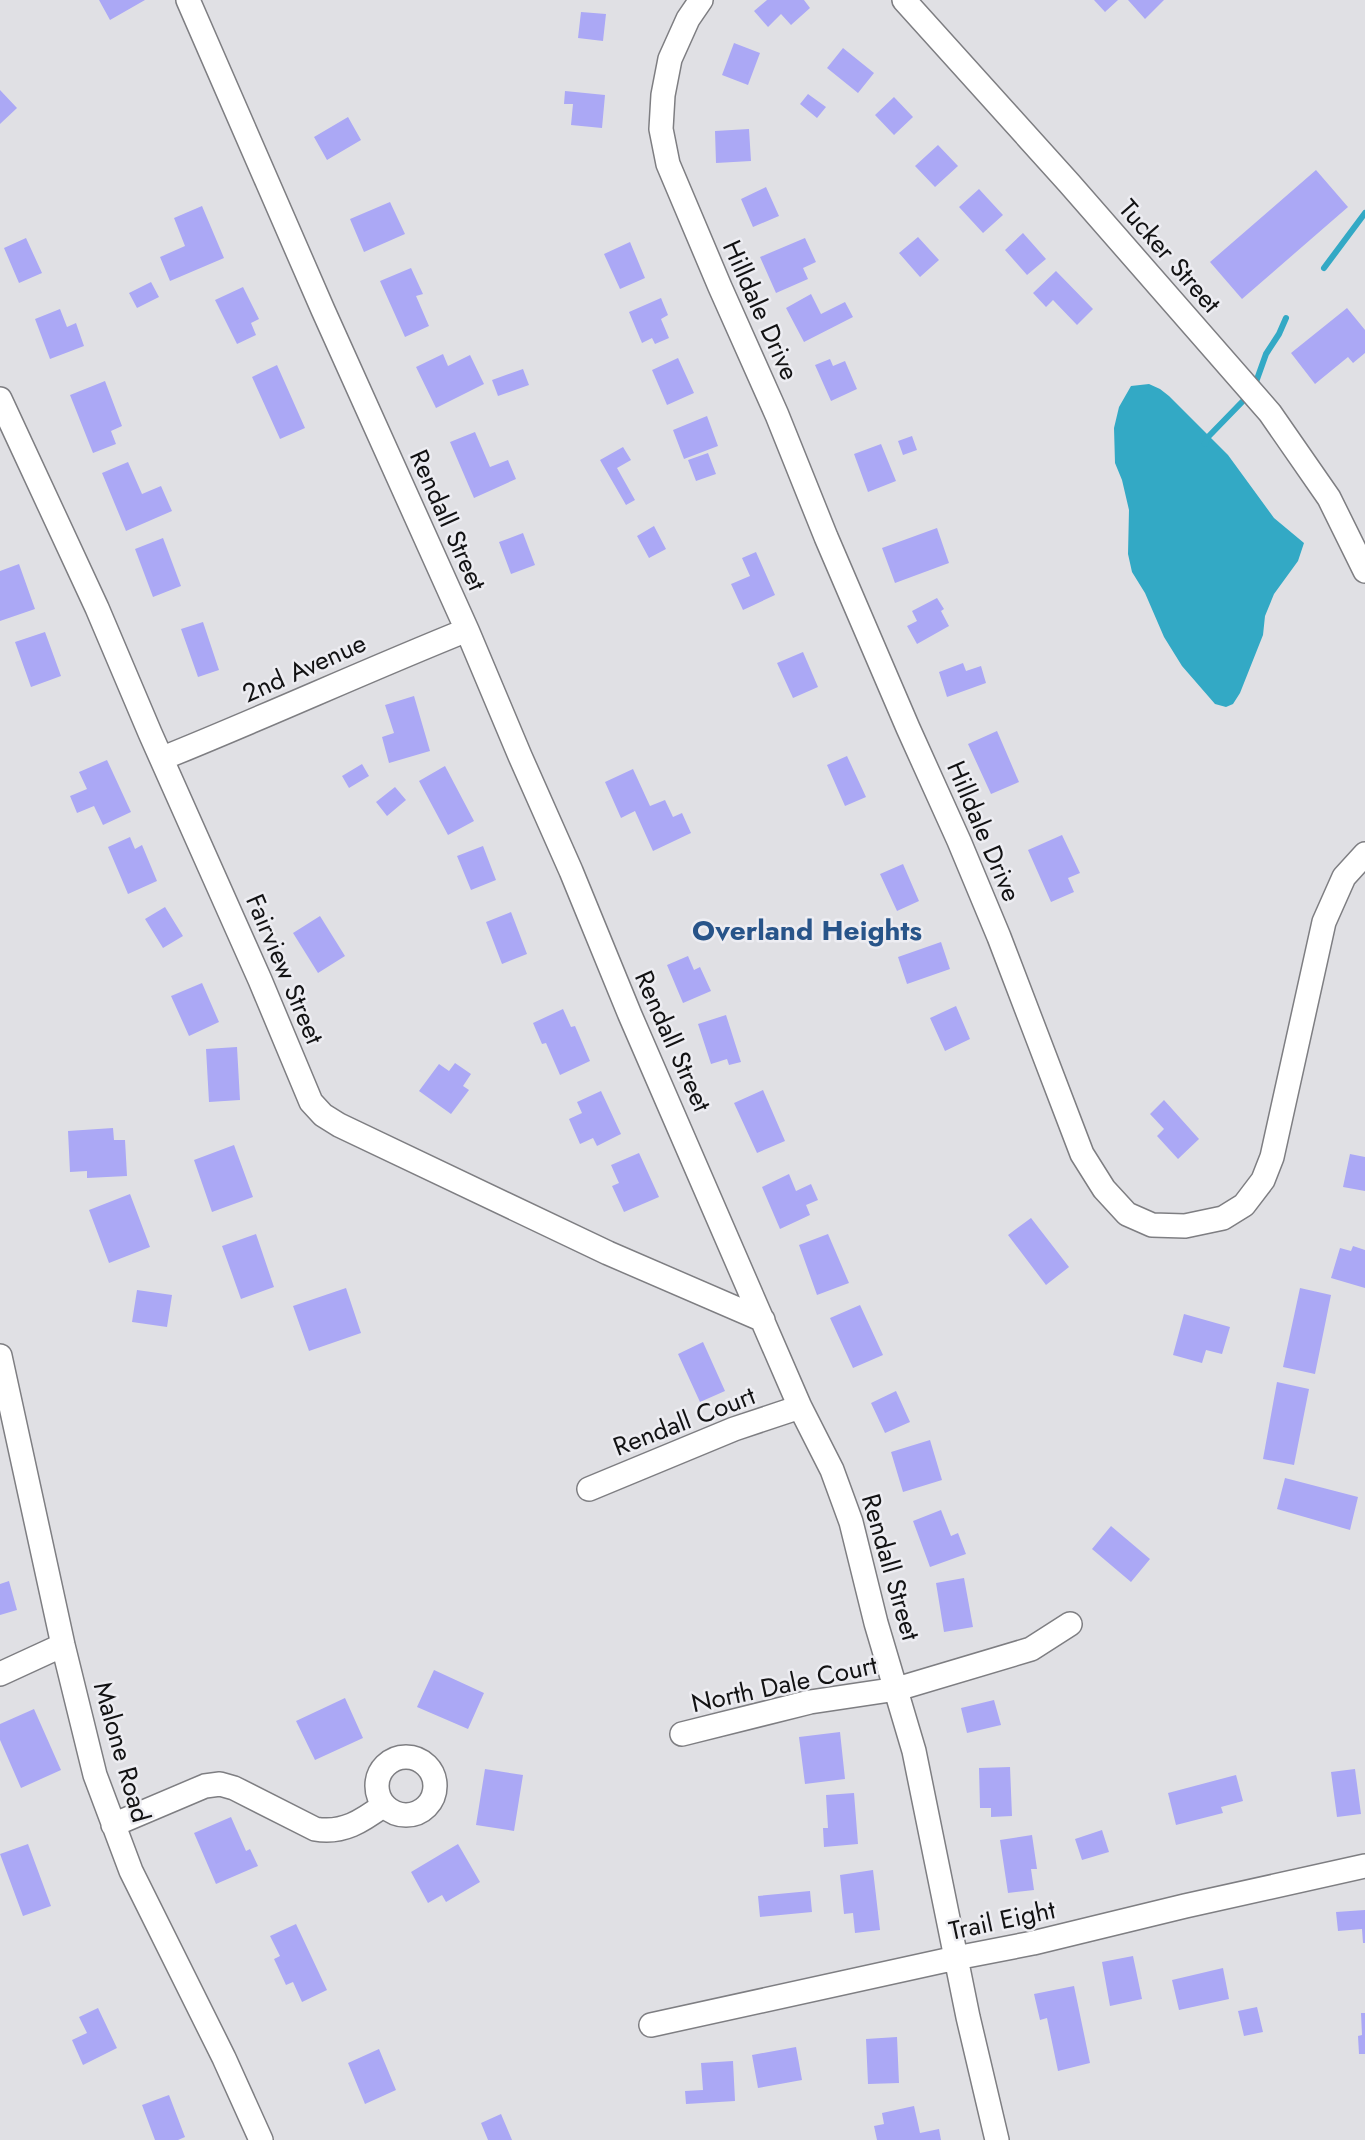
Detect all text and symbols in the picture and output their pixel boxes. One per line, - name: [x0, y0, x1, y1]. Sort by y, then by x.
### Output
- street label: Tucker Street: [1110, 191, 1231, 322]
- street label: Hilldale Drive: [713, 234, 809, 386]
- street label: Rendall Street: [400, 443, 496, 597]
- street label: 2nd Avenue: [236, 624, 372, 712]
- street label: Hilldale Drive: [937, 755, 1031, 907]
- street label: Fairview Street: [236, 888, 334, 1051]
- district label: Overland Heights: [692, 910, 922, 951]
- street label: Rendall Street: [625, 964, 721, 1118]
- street label: Rendall Court: [607, 1376, 761, 1466]
- street label: Rendall Street: [852, 1489, 930, 1645]
- street label: North Dale Court: [688, 1646, 881, 1722]
- street label: Malone Road: [84, 1677, 160, 1827]
- street label: Trail Eight: [945, 1890, 1059, 1950]

